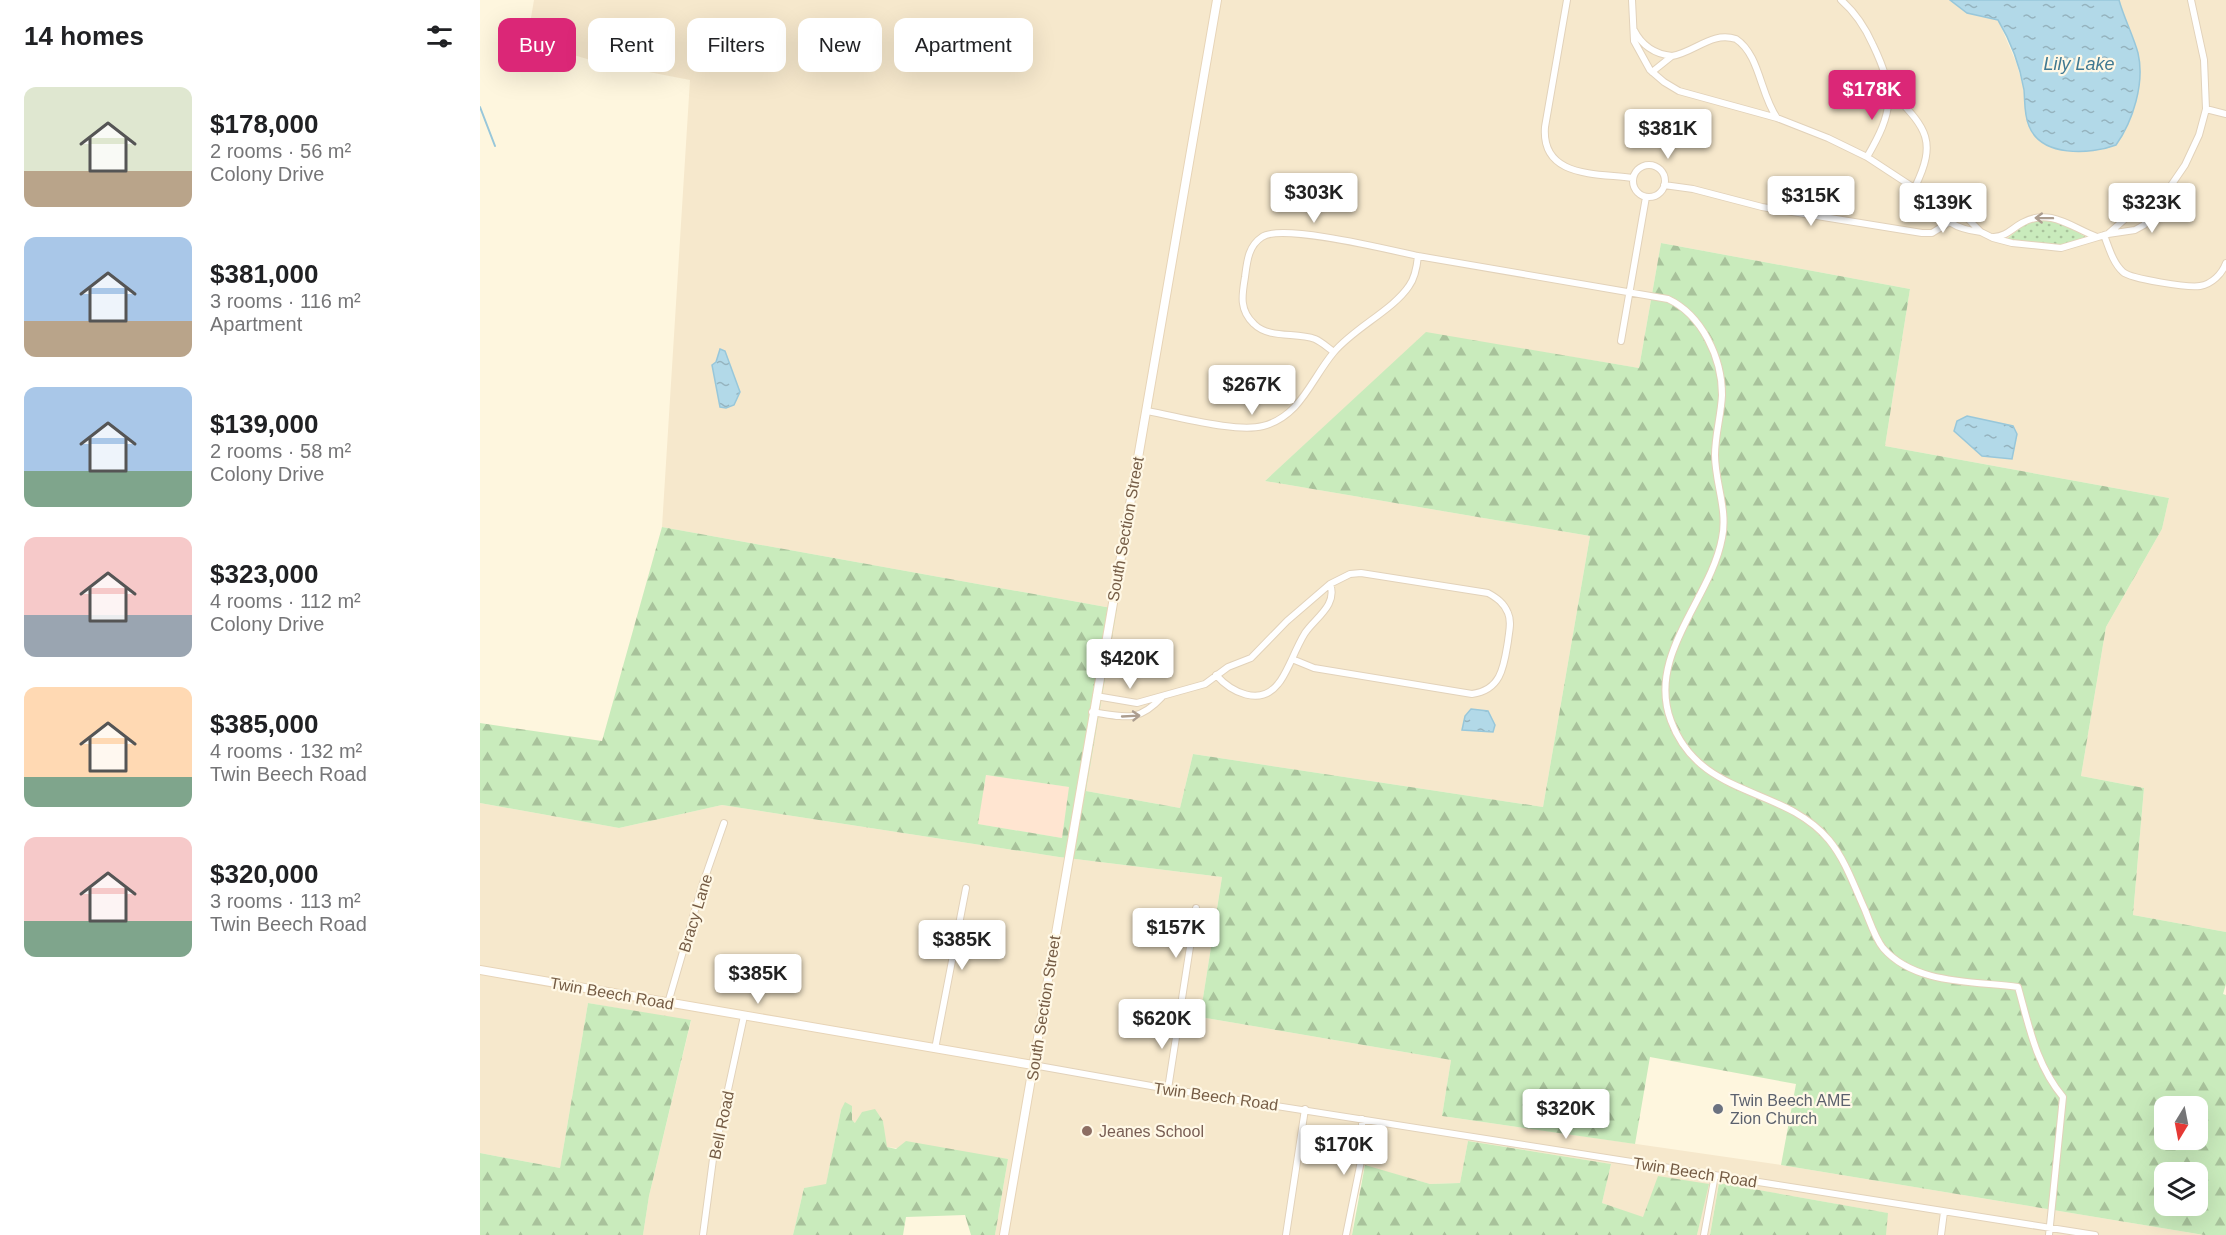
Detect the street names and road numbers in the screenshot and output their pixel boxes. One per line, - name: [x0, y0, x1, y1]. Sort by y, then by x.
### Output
- street label: South Section Street: [1104, 455, 1147, 603]
- street label: Bracy Lane: [676, 872, 715, 954]
- street label: South Section Street: [1024, 934, 1063, 1082]
- street label: Twin Beech Road: [549, 974, 675, 1013]
- street label: Twin Beech Road: [1153, 1079, 1279, 1114]
- street label: Bell Road: [706, 1089, 737, 1161]
- street label: Twin Beech Road: [1632, 1154, 1758, 1191]

